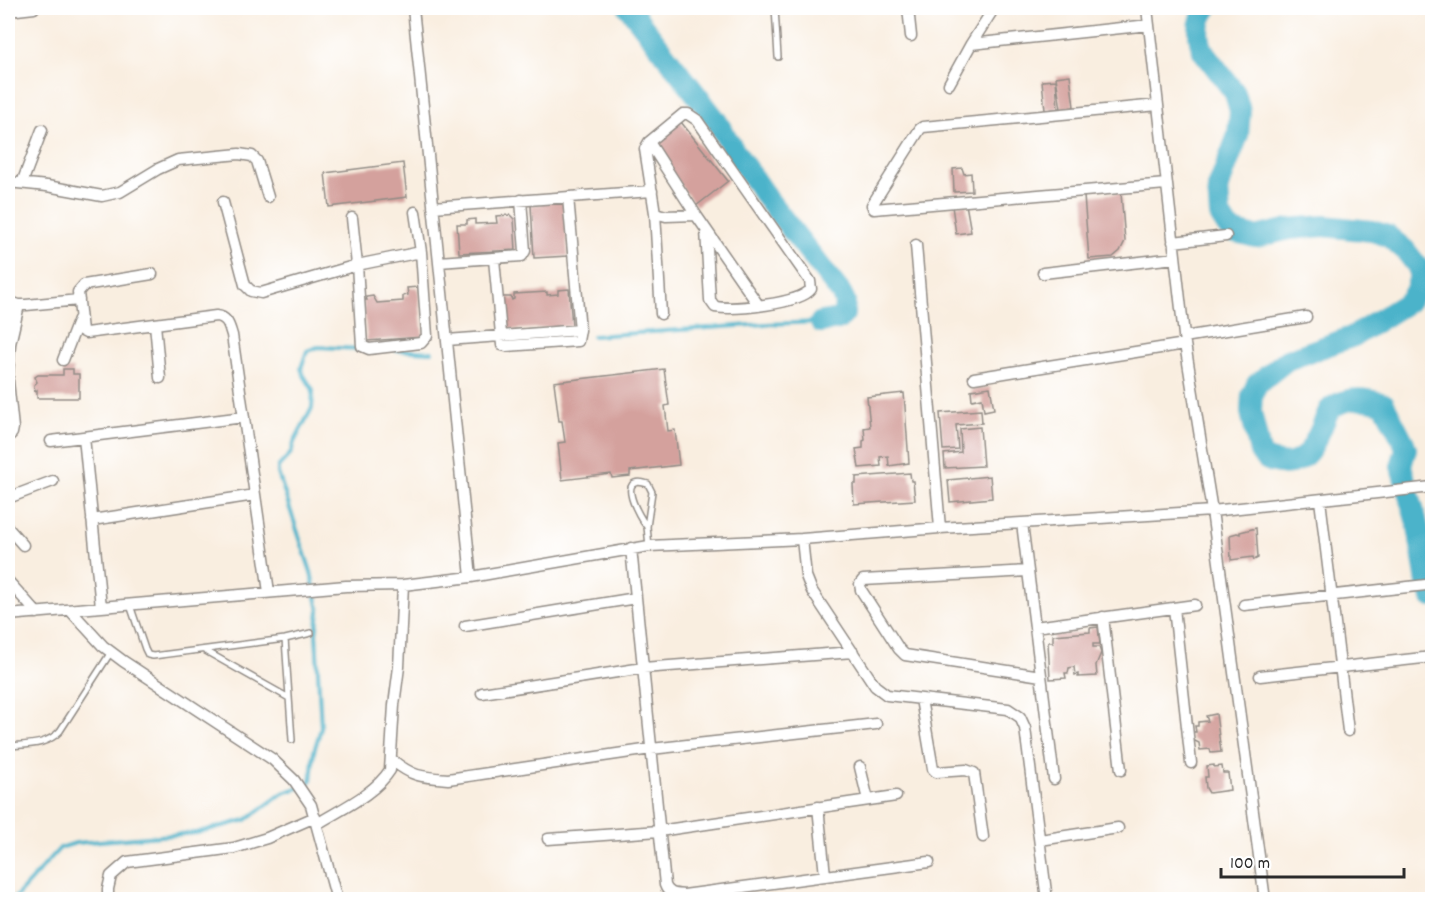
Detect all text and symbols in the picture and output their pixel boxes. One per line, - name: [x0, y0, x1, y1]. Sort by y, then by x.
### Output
- scale bar: [1221, 841, 1404, 879]
- text: 100 m: [1230, 852, 1270, 877]

